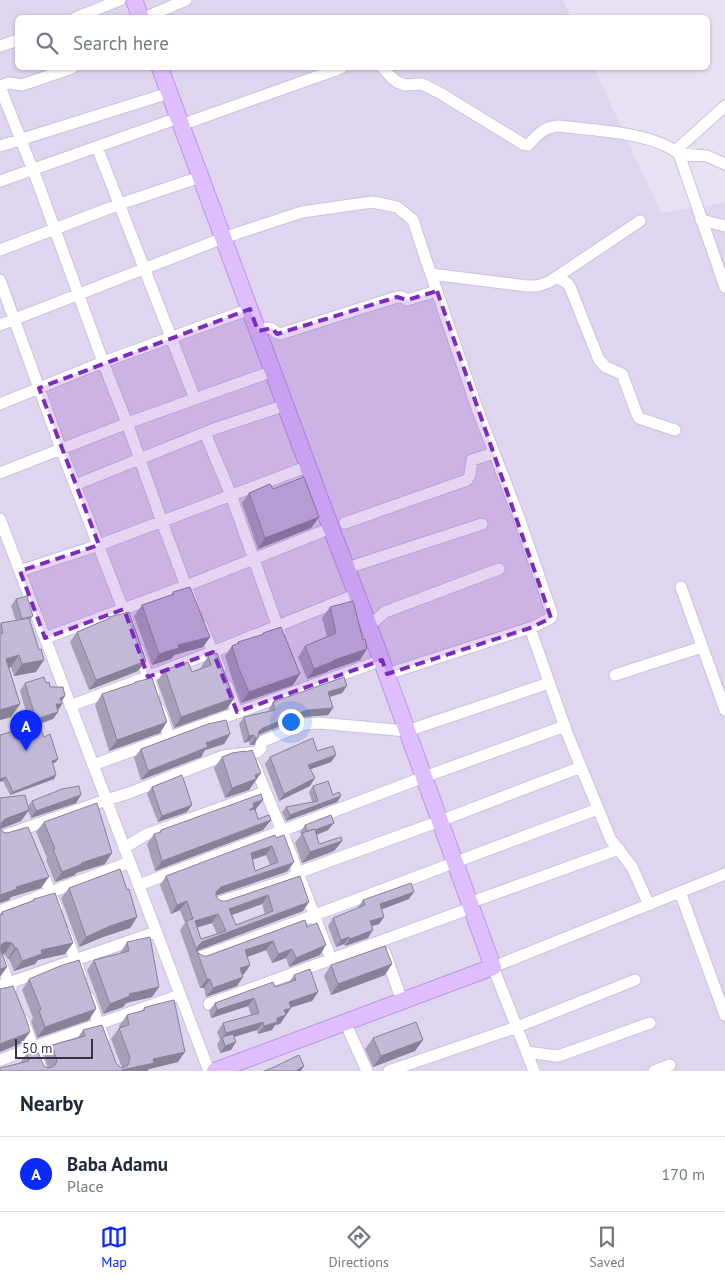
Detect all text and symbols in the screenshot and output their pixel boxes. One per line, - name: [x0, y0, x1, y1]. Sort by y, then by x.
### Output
- search box: [15, 15, 710, 70]
- icon: search: [33, 29, 61, 57]
- text: Search here: [73, 31, 169, 55]
- your location: [278, 709, 304, 735]
- pin: A: [10, 710, 42, 751]
- scale bar: [15, 1036, 92, 1059]
- text: 50 m: [22, 1039, 52, 1057]
- text: Nearby: [20, 1090, 83, 1117]
- text: Baba Adamu: [67, 1152, 168, 1176]
- text: A: [31, 1164, 41, 1184]
- text: 170 m: [662, 1164, 705, 1184]
- text: Place: [67, 1176, 104, 1196]
- tab: Map: [100, 1223, 128, 1271]
- tab: Directions: [328, 1223, 389, 1271]
- tab: Saved: [589, 1223, 625, 1271]

